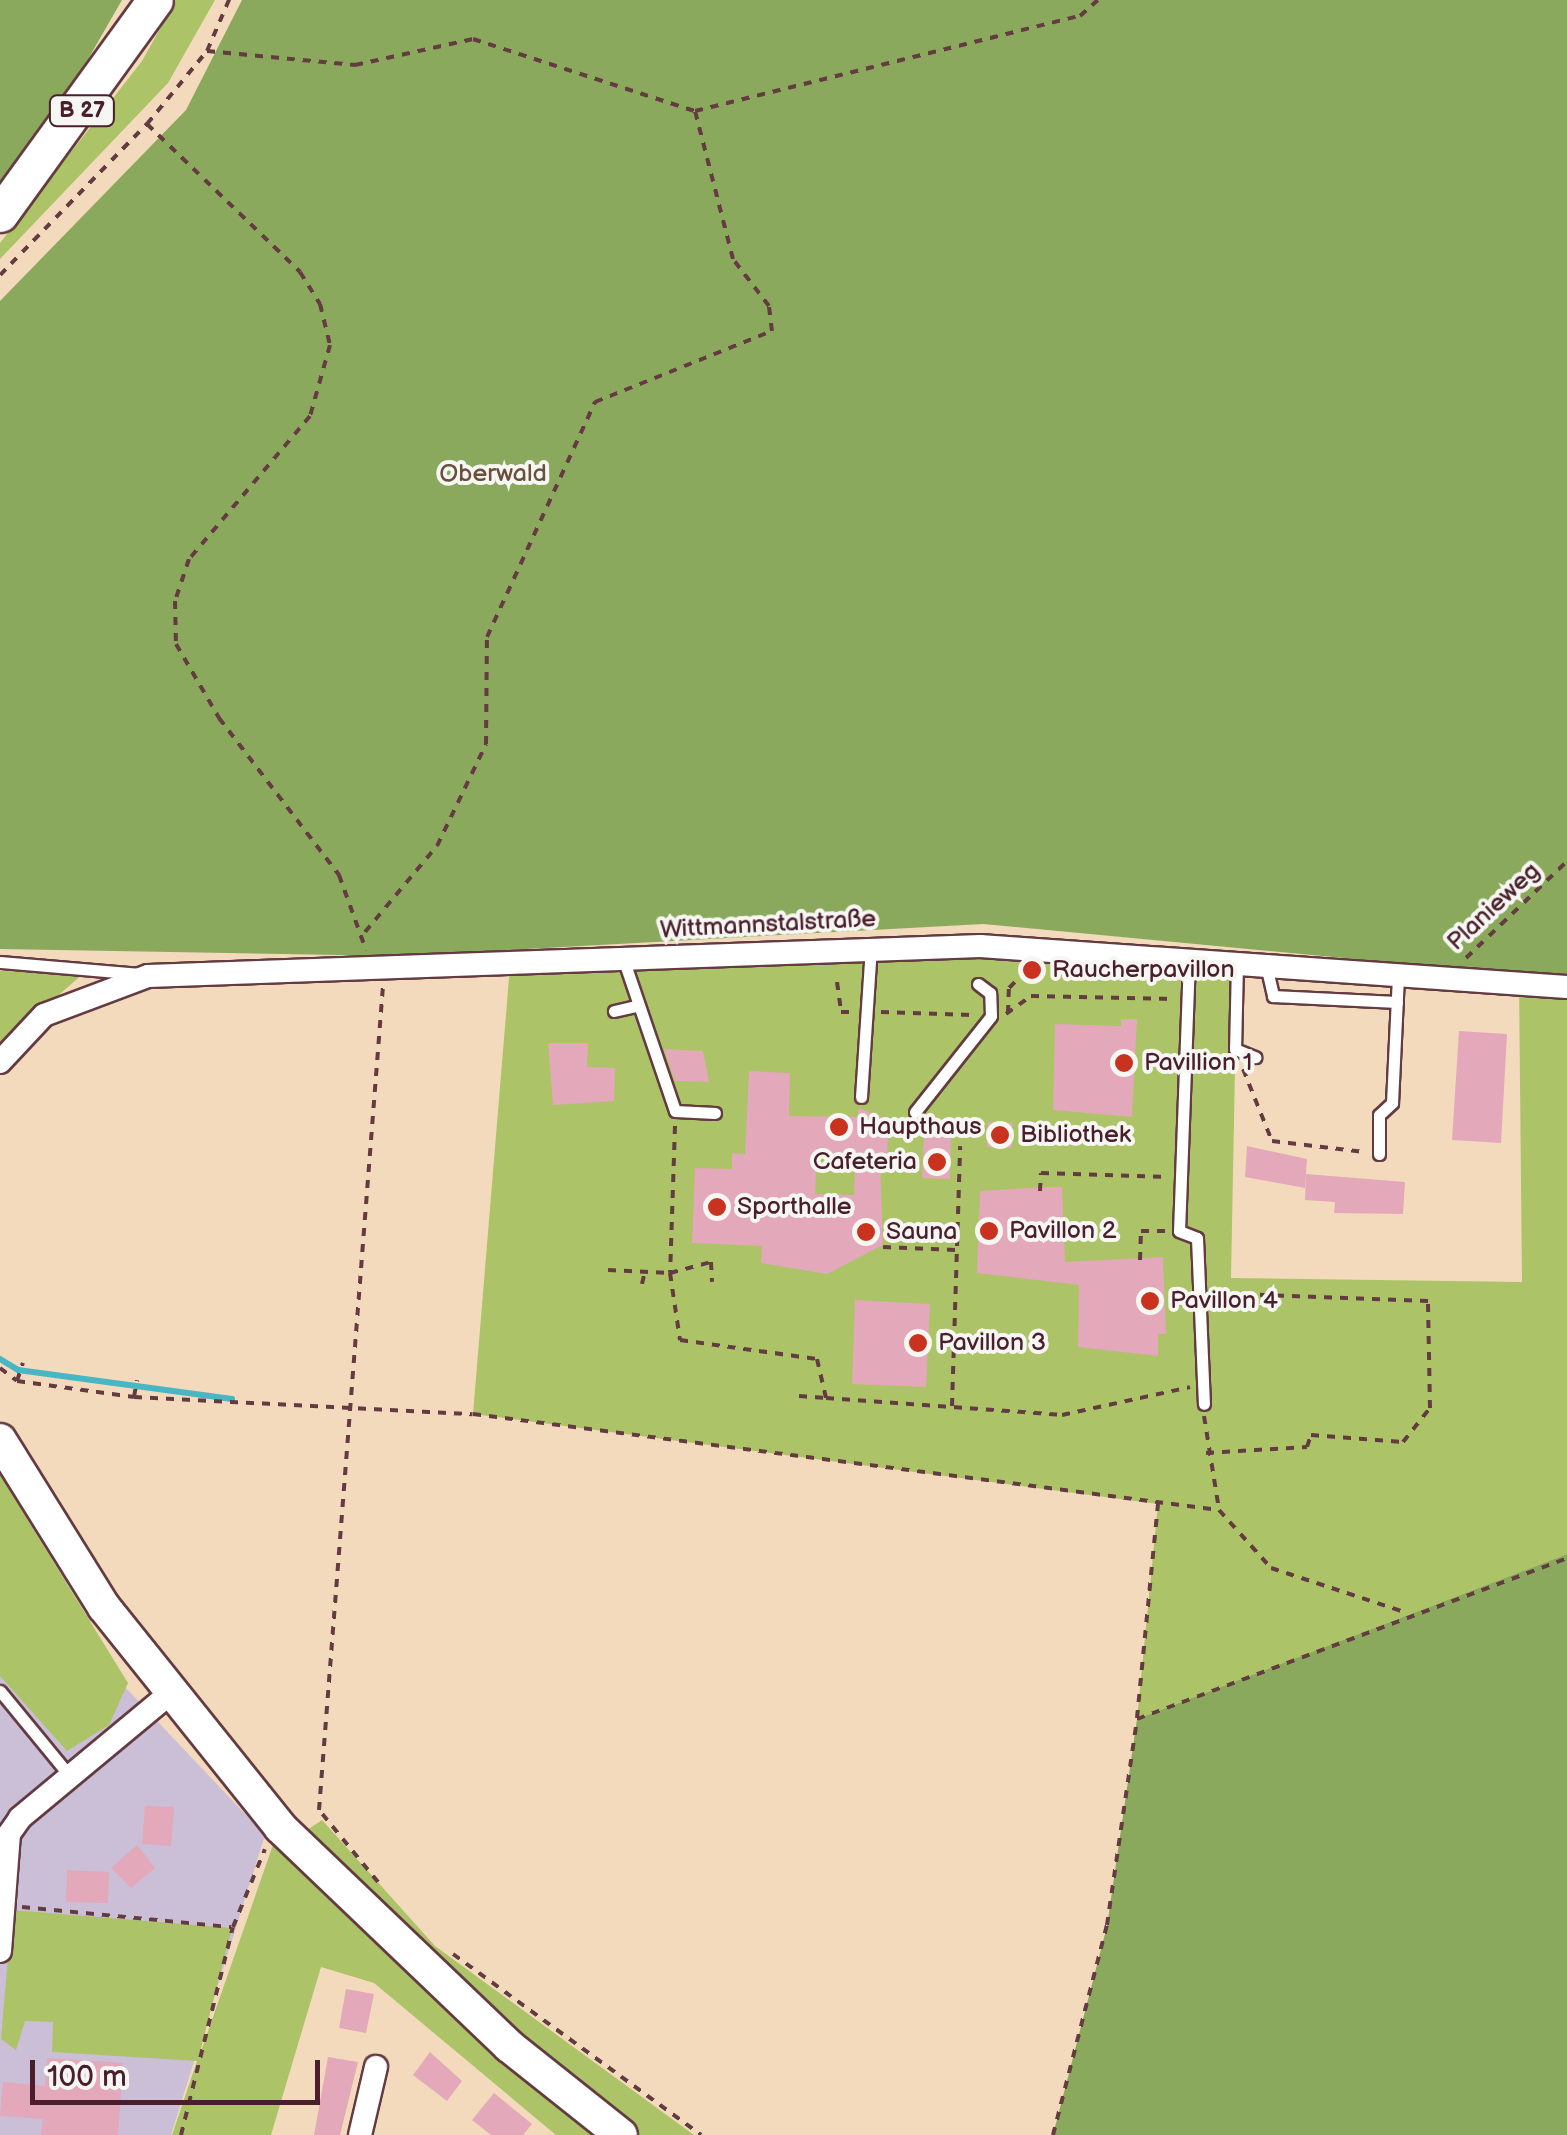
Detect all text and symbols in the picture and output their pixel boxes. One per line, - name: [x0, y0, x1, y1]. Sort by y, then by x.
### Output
- road number: B 27: [47, 94, 117, 128]
- park label: Oberwald: [439, 459, 547, 489]
- street label: Planieweg: [1441, 857, 1547, 957]
- street label: Wittmannstalstraße: [659, 904, 877, 946]
- place label: Raucherpavillon: [1052, 955, 1235, 985]
- marker: Raucherpavillon: [1021, 959, 1043, 981]
- place label: Pavillion 1: [1144, 1048, 1252, 1078]
- marker: Pavillion 1: [1113, 1052, 1135, 1074]
- place label: Haupthaus: [859, 1112, 981, 1142]
- marker: Haupthaus: [828, 1116, 850, 1138]
- place label: Bibliothek: [1020, 1120, 1131, 1150]
- marker: Bibliothek: [989, 1124, 1011, 1146]
- place label: Cafeteria: [813, 1147, 917, 1177]
- marker: Cafeteria: [926, 1151, 948, 1173]
- place label: Sporthalle: [737, 1192, 852, 1222]
- marker: Sporthalle: [706, 1196, 728, 1218]
- place label: Pavillon 2: [1009, 1216, 1116, 1246]
- place label: Sauna: [886, 1217, 957, 1247]
- marker: Pavillon 2: [978, 1220, 1000, 1242]
- marker: Sauna: [855, 1221, 877, 1243]
- place label: Pavillon 4: [1170, 1286, 1278, 1316]
- marker: Pavillon 4: [1139, 1290, 1161, 1312]
- place label: Pavillon 3: [938, 1328, 1046, 1358]
- marker: Pavillon 3: [907, 1332, 929, 1354]
- scale bar: [35, 2040, 325, 2102]
- text: 100 m: [47, 2059, 127, 2095]

